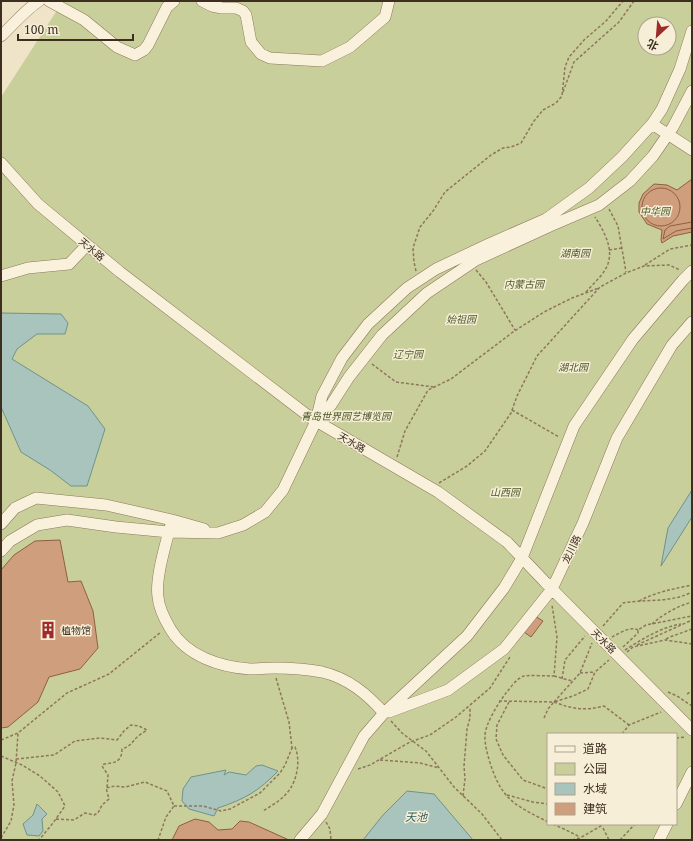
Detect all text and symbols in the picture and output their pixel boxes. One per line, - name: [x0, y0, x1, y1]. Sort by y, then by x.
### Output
- scale bar: [18, 16, 133, 42]
- north arrow: [637, 16, 677, 56]
- text: 100 m: [24, 21, 59, 38]
- text: 北: [644, 36, 661, 55]
- park label: 中华园: [640, 204, 672, 218]
- street label: 天水路: [76, 234, 108, 264]
- park label: 湖南园: [560, 246, 592, 260]
- park label: 内蒙古园: [504, 277, 546, 291]
- park label: 始祖园: [446, 312, 478, 326]
- park label: 辽宁园: [393, 347, 425, 361]
- park label: 湖北园: [558, 360, 590, 374]
- park label: 青岛世界园艺博览园: [301, 409, 393, 423]
- street label: 天水路: [336, 428, 368, 456]
- park label: 山西园: [490, 485, 522, 499]
- street label: 龙川路: [558, 532, 584, 566]
- building icon: 植物馆: [38, 620, 58, 640]
- place label: 植物馆: [61, 623, 91, 637]
- street label: 天水路: [588, 625, 620, 657]
- legend: [547, 733, 677, 825]
- text: 道路: [583, 740, 607, 757]
- text: 公园: [583, 760, 607, 777]
- text: 水域: [583, 780, 607, 797]
- text: 建筑: [583, 800, 607, 817]
- water label: 天池: [405, 809, 428, 824]

